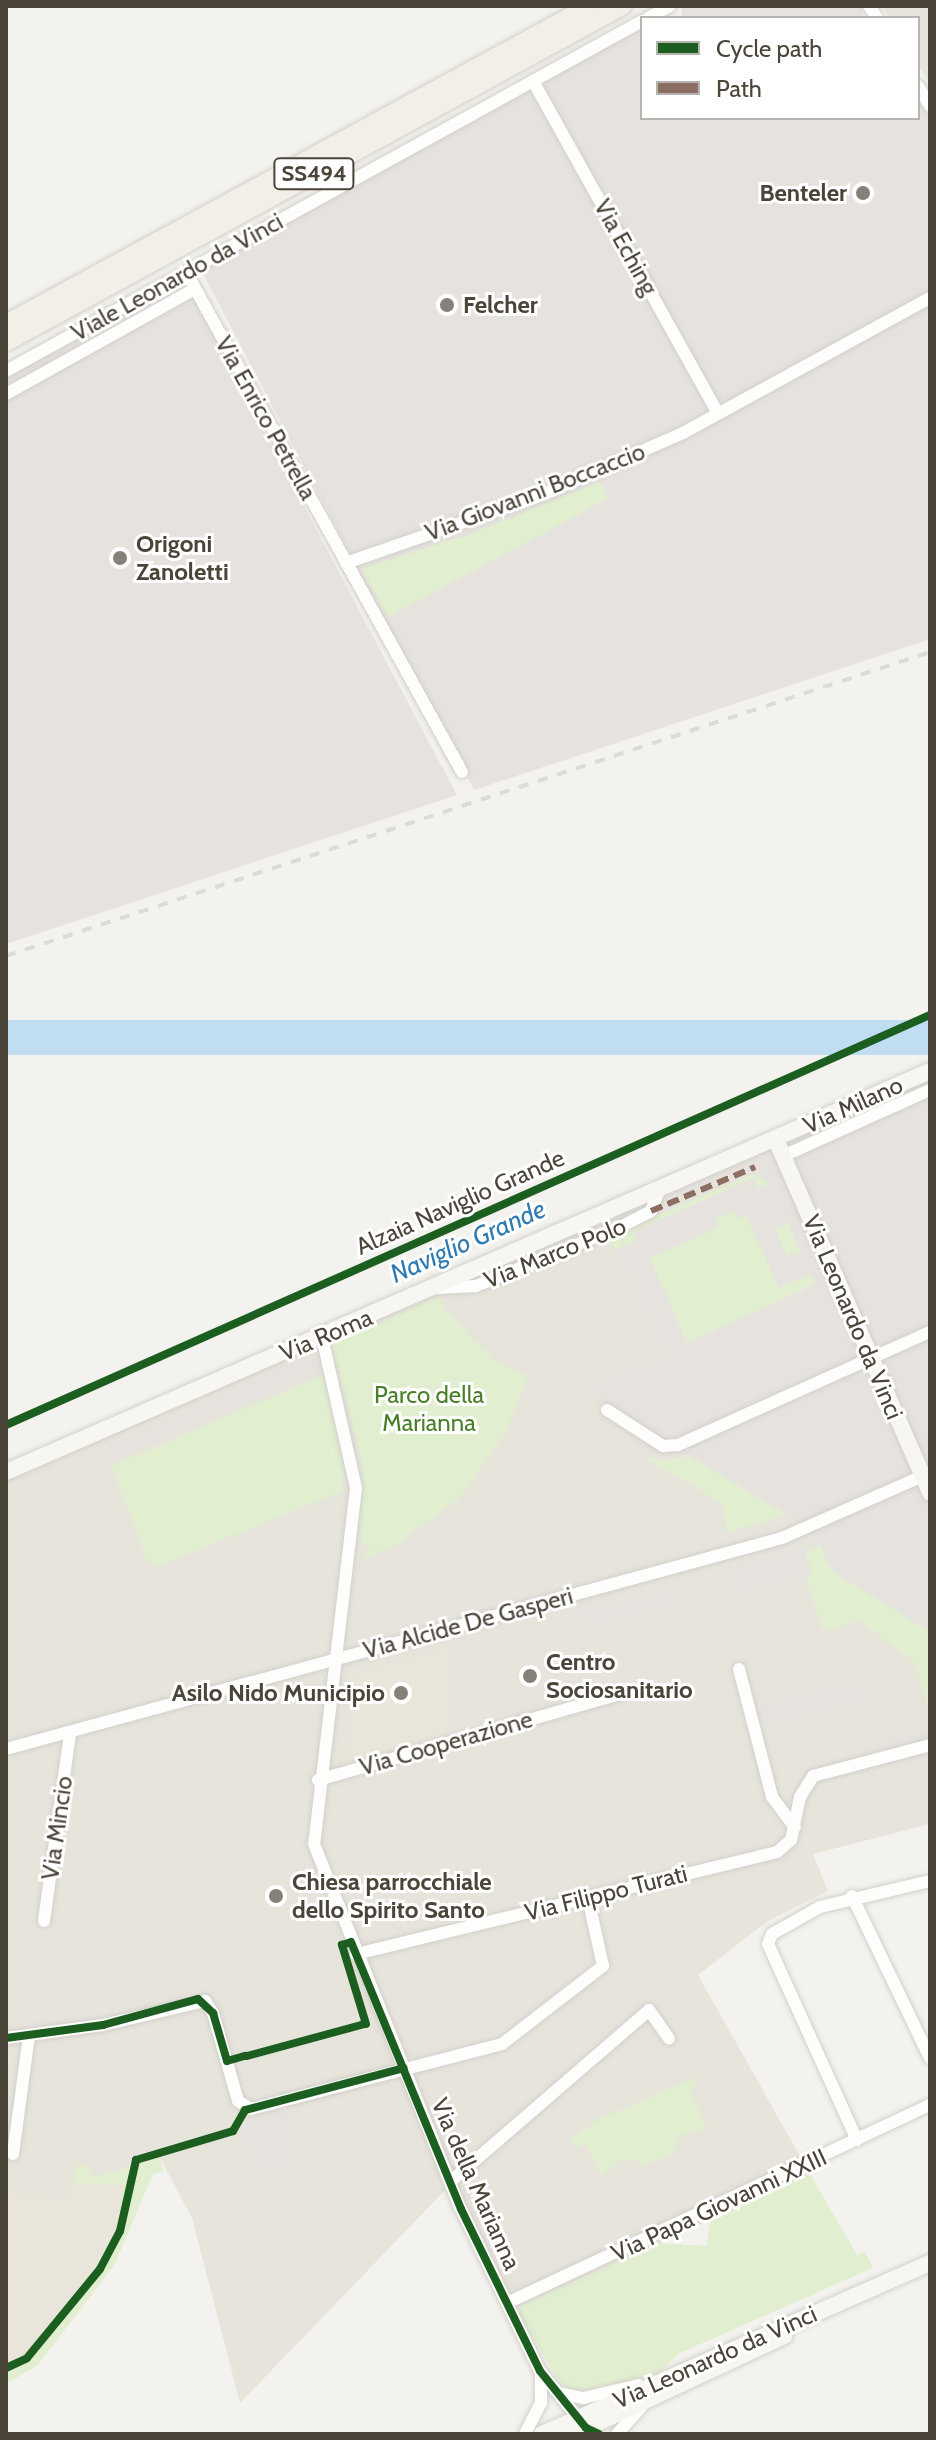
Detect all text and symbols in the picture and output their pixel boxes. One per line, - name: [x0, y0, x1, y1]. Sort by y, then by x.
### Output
- legend: [640, 16, 920, 120]
- text: Cycle path: [716, 34, 822, 63]
- text: Path: [716, 74, 762, 103]
- road number: SS494: [272, 156, 356, 192]
- place label: Benteler: [759, 179, 847, 207]
- marker: Benteler: [854, 184, 872, 202]
- street label: Via Eching: [588, 194, 664, 300]
- street label: Viale Leonardo da Vinci: [66, 207, 288, 347]
- place label: Felcher: [463, 291, 538, 319]
- marker: Felcher: [438, 296, 456, 314]
- street label: Via Enrico Petrella: [209, 331, 323, 505]
- street label: Via Giovanni Boccaccio: [421, 437, 649, 547]
- place label: Origoni Zanoletti: [136, 530, 229, 586]
- marker: Origoni Zanoletti: [111, 549, 129, 567]
- street label: Via Milano: [799, 1070, 907, 1140]
- street label: Alzaia Naviglio Grande: [351, 1143, 569, 1261]
- water label: Naviglio Grande: [386, 1194, 550, 1290]
- street label: Via Leonardo da Vinci: [797, 1210, 909, 1424]
- street label: Via Marco Polo: [480, 1211, 630, 1295]
- street label: Via Roma: [276, 1303, 376, 1367]
- park label: Parco della Marianna: [374, 1381, 484, 1437]
- street label: Via Alcide De Gasperi: [360, 1581, 576, 1665]
- place label: Centro Sociosanitario: [546, 1648, 693, 1704]
- marker: Centro Sociosanitario: [521, 1667, 539, 1685]
- place label: Asilo Nido Municipio: [172, 1679, 385, 1707]
- marker: Asilo Nido Municipio: [392, 1684, 410, 1702]
- street label: Via Cooperazione: [356, 1705, 536, 1781]
- street label: Via Mincio: [35, 1774, 79, 1882]
- street label: Via Filippo Turati: [522, 1859, 690, 1927]
- place label: Chiesa parrocchiale dello Spirito Santo: [292, 1868, 492, 1924]
- marker: Chiesa parrocchiale dello Spirito Santo: [267, 1887, 285, 1905]
- street label: Via della Marianna: [425, 2094, 527, 2274]
- street label: Via Papa Giovanni XXIII: [607, 2142, 831, 2268]
- street label: Via Leonardo da Vinci: [609, 2299, 821, 2415]

